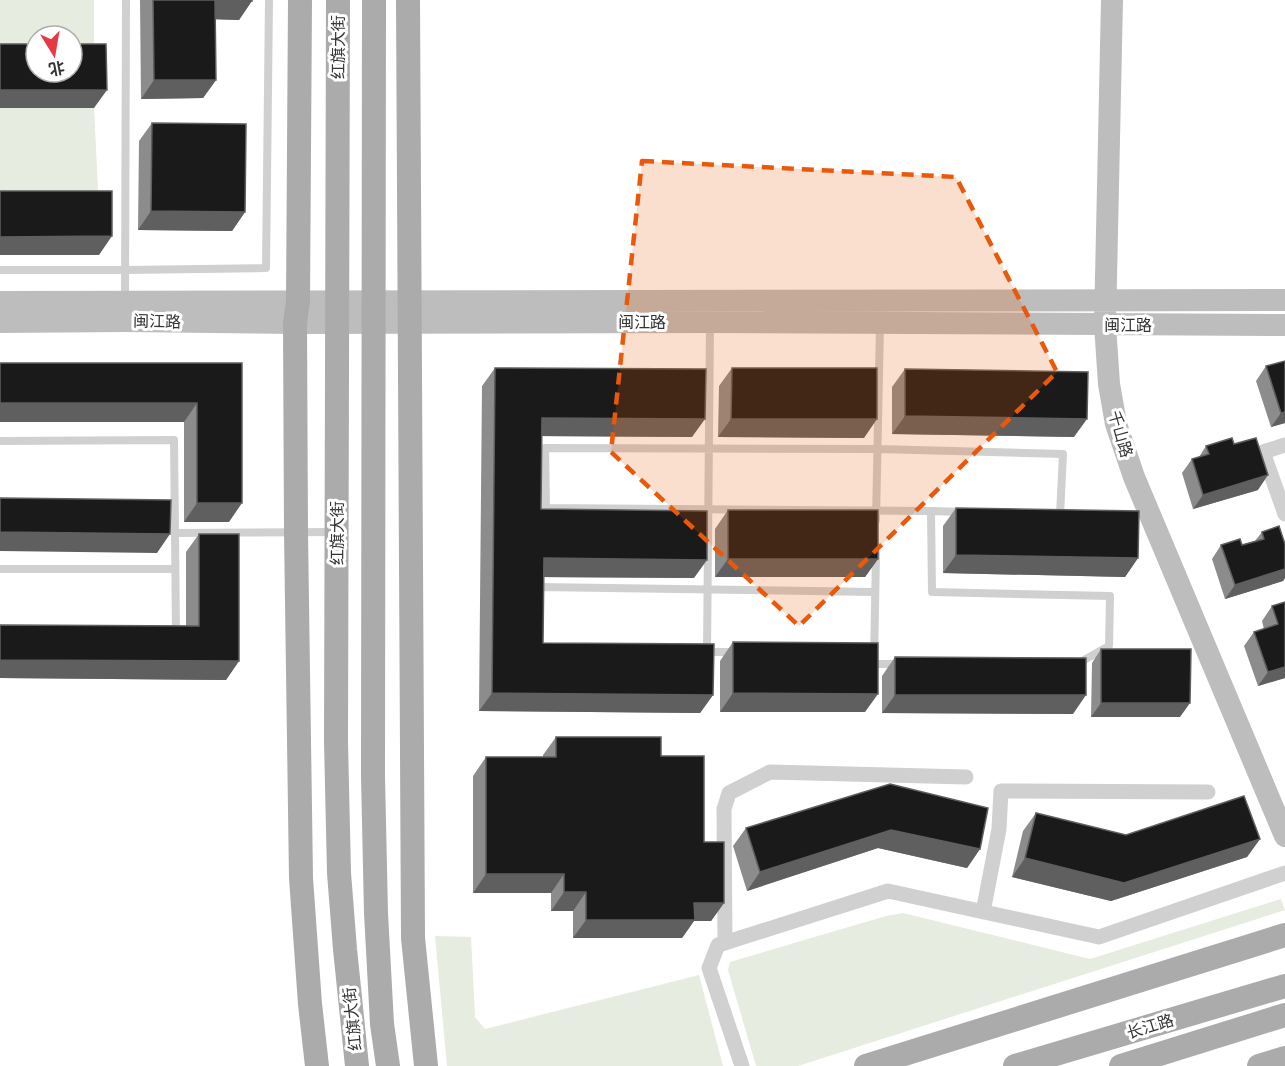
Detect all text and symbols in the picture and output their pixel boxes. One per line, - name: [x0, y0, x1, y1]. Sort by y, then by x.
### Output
- street label: 红旗大街: [327, 15, 349, 79]
- north arrow: [24, 24, 84, 84]
- text: 北: [47, 56, 67, 81]
- street label: 闽江路: [133, 310, 181, 332]
- street label: 闽江路: [618, 311, 666, 333]
- street label: 闽江路: [1104, 314, 1152, 336]
- street label: 千山路: [1104, 408, 1138, 460]
- street label: 红旗大街: [326, 501, 348, 565]
- street label: 红旗大街: [338, 986, 366, 1052]
- street label: 长江路: [1124, 1008, 1176, 1044]

